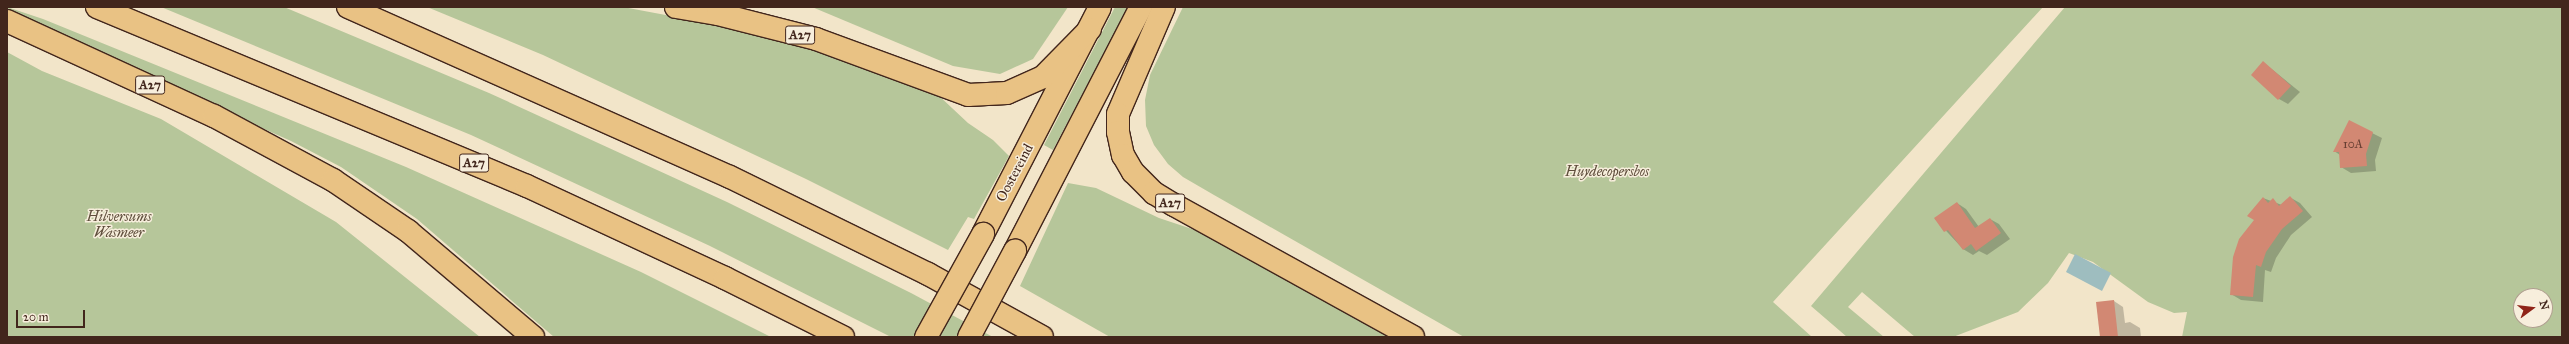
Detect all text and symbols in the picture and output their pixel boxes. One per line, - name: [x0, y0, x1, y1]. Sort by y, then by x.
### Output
- road number: A27: [785, 24, 815, 46]
- road number: A27: [135, 74, 165, 96]
- house number: 10A: [2343, 138, 2363, 152]
- street label: Oostereind: [993, 141, 1037, 205]
- road number: A27: [459, 152, 489, 174]
- park label: Huydecopersbos: [1565, 164, 1649, 180]
- road number: A27: [1155, 192, 1185, 214]
- park label: Hilversums Wasmeer: [87, 209, 151, 242]
- north arrow: [2513, 288, 2553, 328]
- text: N: [2537, 299, 2552, 311]
- scale bar: [18, 302, 87, 328]
- text: 20 m: [23, 310, 49, 324]

